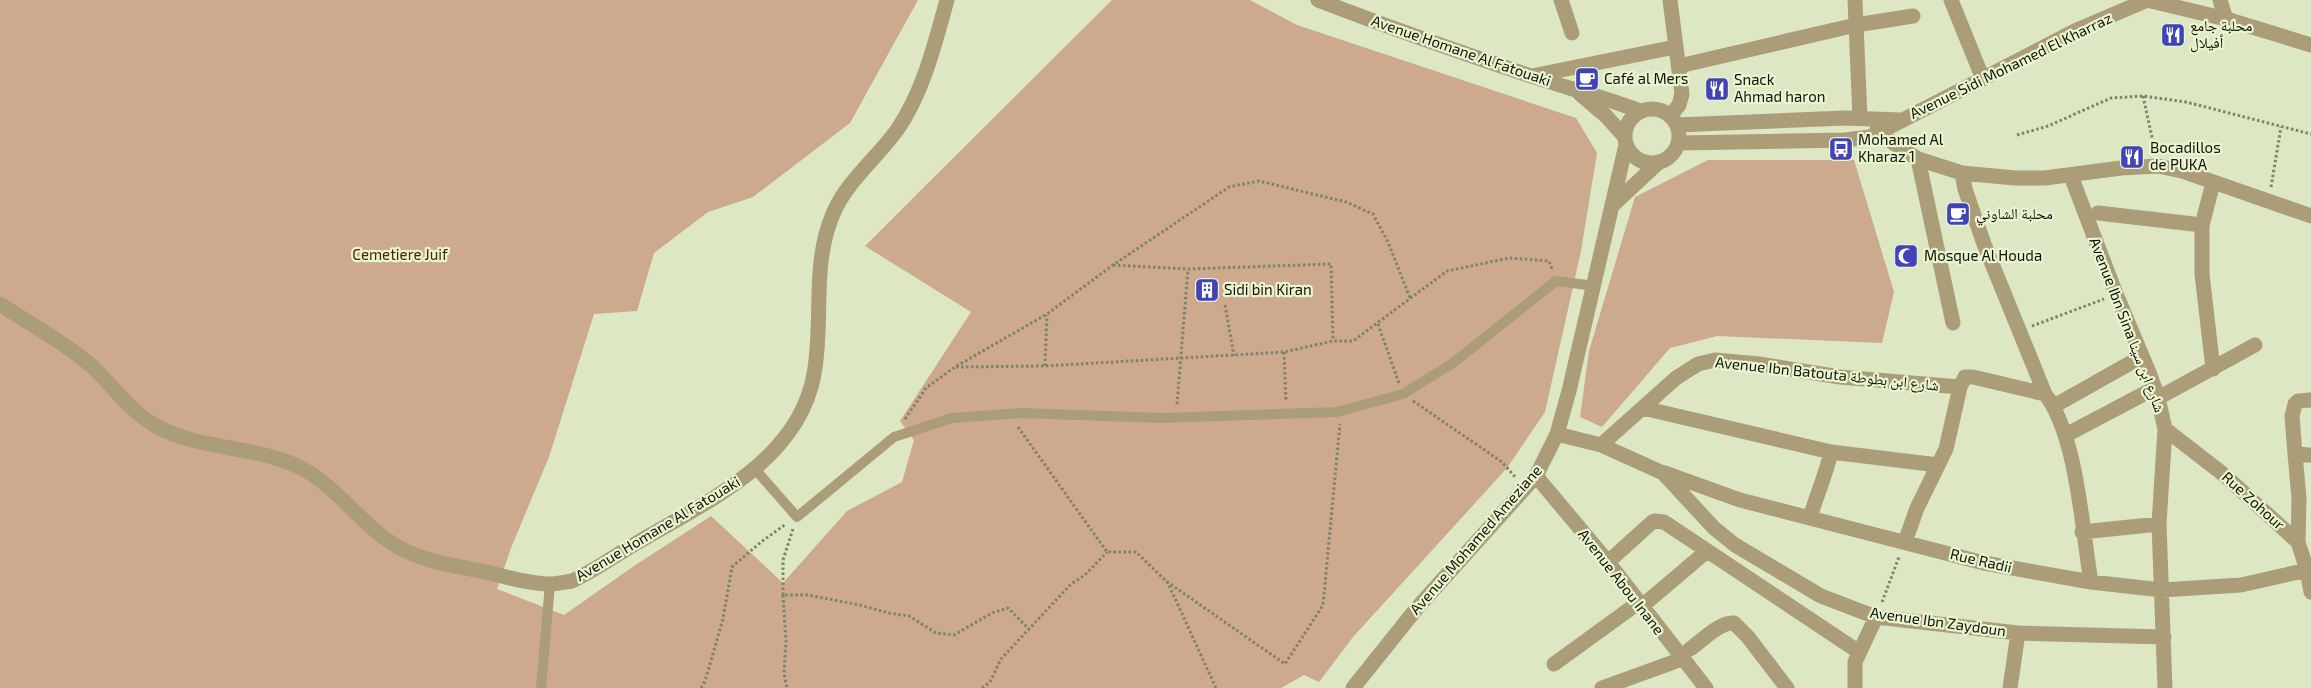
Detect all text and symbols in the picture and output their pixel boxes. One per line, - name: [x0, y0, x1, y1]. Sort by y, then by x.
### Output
- street label: Avenue Sidi Mohamed El Kharraz: [1907, 8, 2115, 122]
- street label: Avenue Homane Al Fatouaki: [1369, 11, 1553, 89]
- place label: محلبة جامع أفيلال: [2190, 16, 2253, 53]
- restaurant icon: محلبة جامع أفيلال: [2160, 22, 2186, 48]
- cafe icon: Café al Mers: [1574, 66, 1600, 92]
- place label: Café al Mers: [1604, 69, 1688, 87]
- place label: Snack Ahmad haron: [1734, 70, 1825, 105]
- restaurant icon: Snack Ahmad haron: [1704, 76, 1730, 102]
- place label: Mohamed Al Kharaz 1: [1858, 130, 1944, 165]
- bus stop icon: Mohamed Al Kharaz 1: [1828, 136, 1854, 162]
- place label: Bocadillos de PUKA: [2150, 138, 2221, 173]
- restaurant icon: Bocadillos de PUKA: [2119, 144, 2145, 170]
- cafe icon: محلبة الشاوني: [1945, 201, 1971, 227]
- place label: محلبة الشاوني: [1976, 204, 2053, 226]
- street label: Avenue Ibn Sina شارع ابن سينا: [2084, 235, 2170, 415]
- mosque icon: Mosque Al Houda: [1893, 243, 1919, 269]
- park label: Cemetiere Juif: [352, 245, 448, 263]
- place label: Mosque Al Houda: [1924, 246, 2042, 264]
- building icon: Sidi bin Kiran: [1194, 277, 1220, 303]
- place label: Sidi bin Kiran: [1224, 280, 1312, 298]
- street label: Avenue Ibn Batouta شارع ابن بطوطة: [1714, 352, 1940, 396]
- street label: Avenue Mohamed Ameziane: [1405, 461, 1545, 618]
- street label: Rue Zohour: [2219, 467, 2289, 533]
- street label: Avenue Homane Al Fatouaki: [572, 472, 743, 584]
- street label: Avenue Abou Inane: [1575, 525, 1669, 638]
- street label: Rue Radii: [1949, 544, 2014, 576]
- street label: Avenue Ibn Zaydoun: [1869, 603, 2007, 639]

